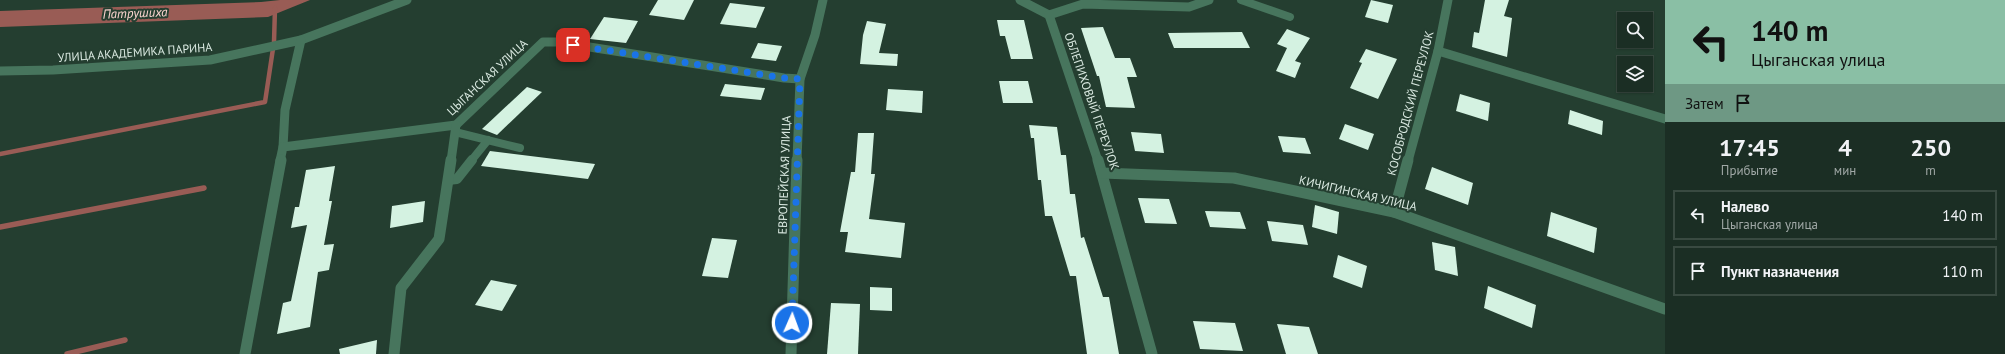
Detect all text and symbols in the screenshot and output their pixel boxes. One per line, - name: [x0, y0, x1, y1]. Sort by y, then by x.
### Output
- water label: Патрушиха: [102, 3, 168, 23]
- map controls: [1617, 12, 1653, 92]
- button: search: [1617, 12, 1653, 48]
- text: 140 m: [1751, 12, 1828, 49]
- icon: left: [1685, 16, 1737, 68]
- pin: [556, 28, 590, 62]
- street label: КОСОБРОДСКИЙ ПЕРЕУЛОК: [1383, 29, 1437, 177]
- street label: ОБЛЕПИХОВЫЙ ПЕРЕУЛОК: [1061, 30, 1123, 172]
- icon: arrive: [562, 34, 584, 56]
- street label: ЦЫГАНСКАЯ УЛИЦА: [443, 36, 531, 118]
- street label: УЛИЦА АКАДЕМИКА ПАРИНА: [57, 39, 213, 65]
- text: Цыганская улица: [1751, 48, 1885, 71]
- button: layers: [1617, 56, 1653, 92]
- icon: arrive: [1732, 92, 1754, 114]
- text: Затем: [1685, 94, 1724, 113]
- street label: ЕВРОПЕЙСКАЯ УЛИЦА: [774, 115, 794, 235]
- text: 17:45: [1719, 132, 1780, 163]
- text: 4: [1838, 132, 1852, 163]
- text: 250: [1910, 132, 1951, 163]
- text: Прибытие: [1721, 162, 1778, 179]
- text: мин: [1834, 162, 1856, 179]
- text: m: [1925, 162, 1936, 179]
- street label: КИЧИГИНСКАЯ УЛИЦА: [1298, 172, 1418, 214]
- text: Налево: [1721, 197, 1769, 216]
- icon: left: [1687, 204, 1709, 226]
- text: 140 m: [1942, 206, 1983, 225]
- text: Цыганская улица: [1721, 216, 1818, 233]
- icon: arrive: [1687, 260, 1709, 282]
- text: Пункт назначения: [1721, 262, 1839, 281]
- text: 110 m: [1942, 262, 1983, 281]
- position arrow: [771, 302, 813, 344]

